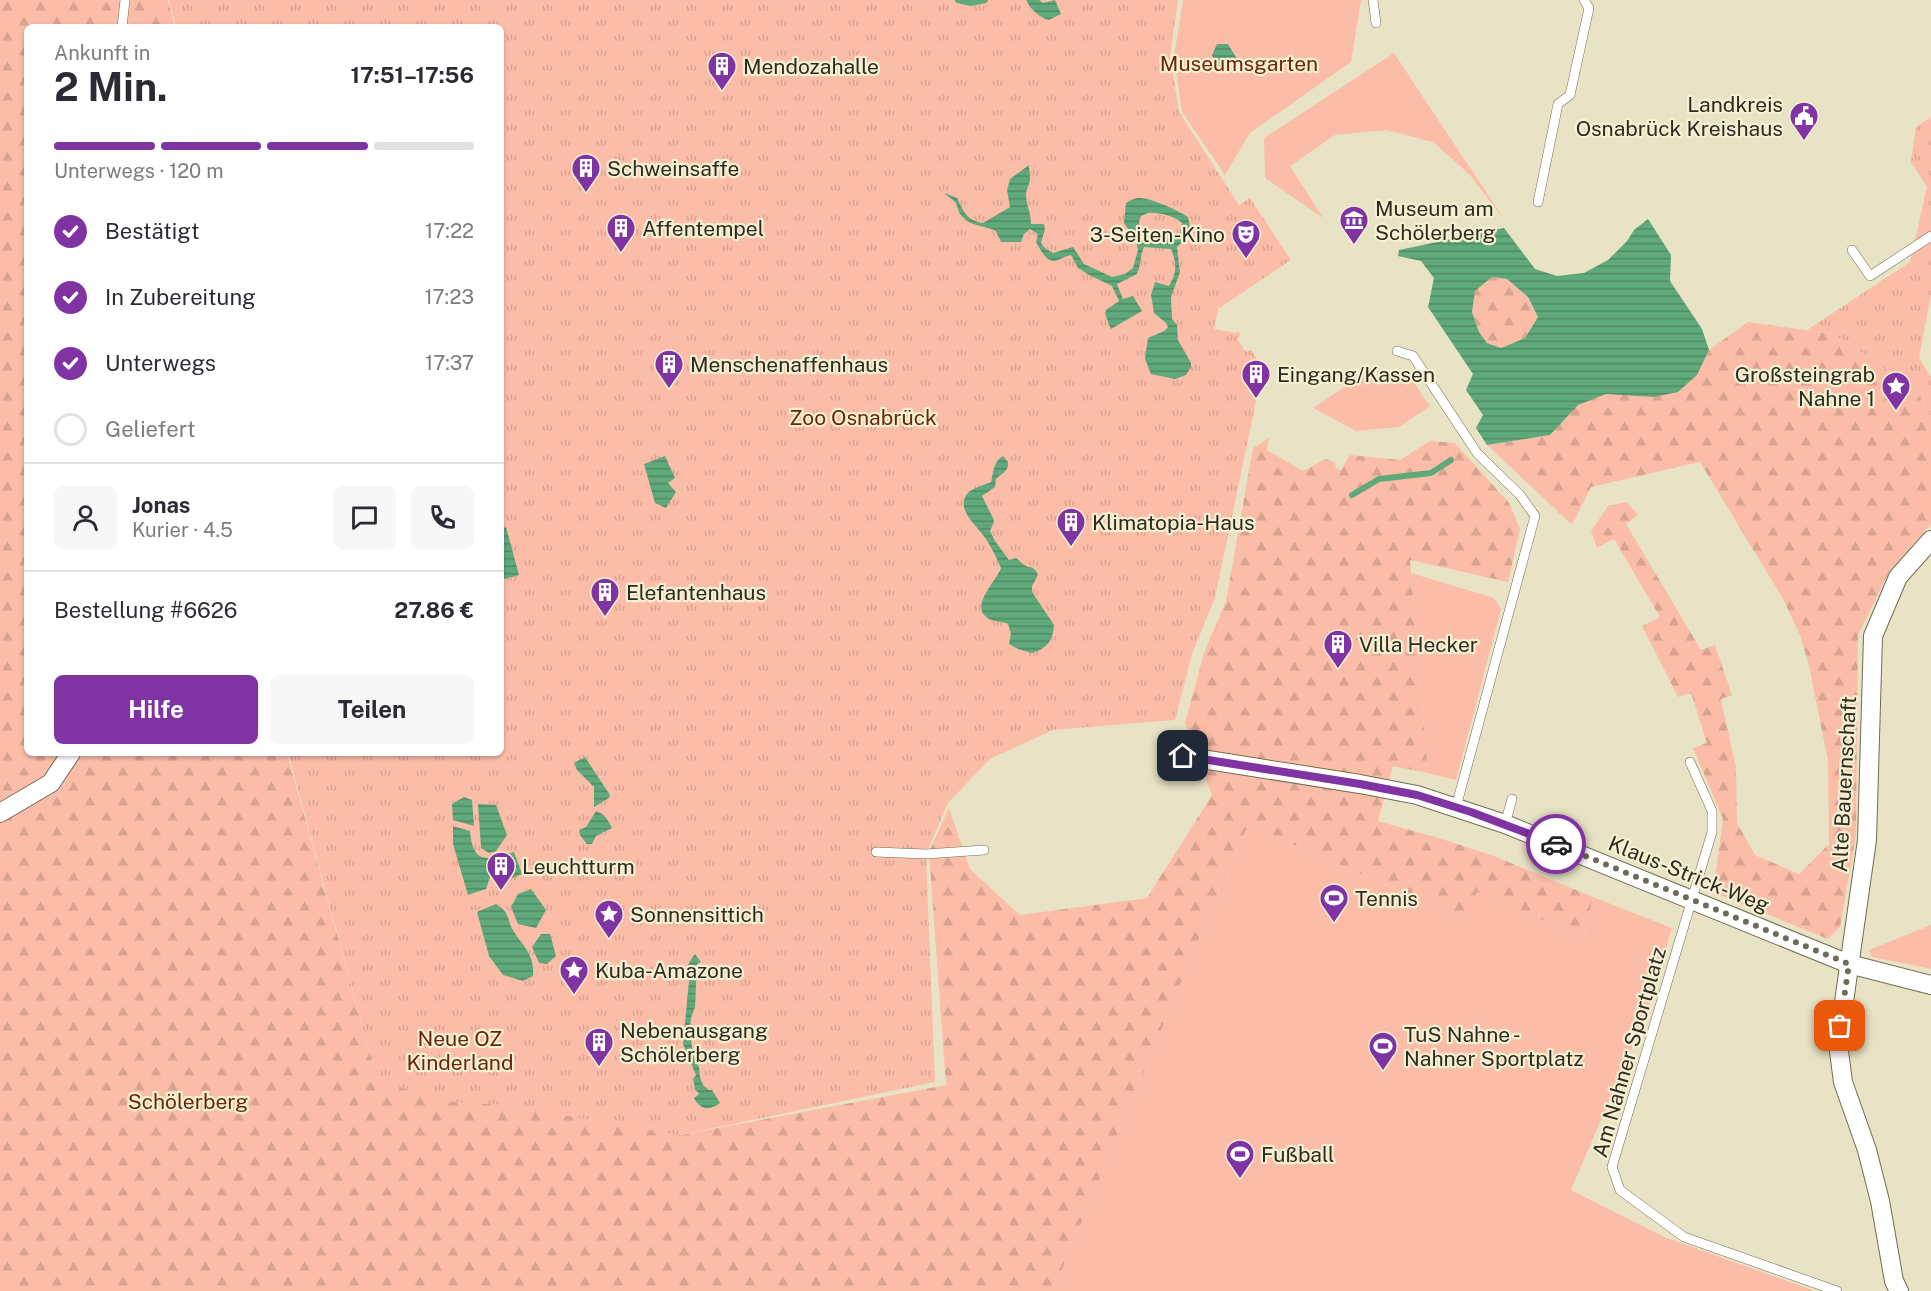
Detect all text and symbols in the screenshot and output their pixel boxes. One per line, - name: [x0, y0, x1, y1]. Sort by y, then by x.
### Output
- text: Ankunft in: [54, 41, 150, 65]
- building icon: Mendozahalle: [706, 50, 738, 92]
- park label: Museumsgarten: [1160, 51, 1318, 76]
- place label: Mendozahalle: [743, 54, 879, 79]
- text: 17:51–17:56: [351, 62, 474, 88]
- text: 2 Min.: [54, 64, 168, 110]
- place label: Landkreis Osnabrück Kreishaus: [1576, 92, 1783, 141]
- public building icon: Landkreis Osnabrück Kreishaus: [1788, 100, 1820, 142]
- building icon: Schweinsaffe: [570, 152, 602, 194]
- place label: Schweinsaffe: [607, 156, 739, 181]
- text: Unterwegs · 120 m: [54, 159, 223, 183]
- place label: Museum am Schölerberg: [1375, 196, 1496, 245]
- museum icon: Museum am Schölerberg: [1338, 204, 1370, 246]
- building icon: Affentempel: [605, 212, 637, 254]
- icon: check: [54, 215, 87, 248]
- place label: Affentempel: [642, 216, 764, 241]
- text: Bestätigt: [105, 218, 200, 244]
- theatre icon: 3-Seiten-Kino: [1230, 218, 1262, 260]
- text: 17:22: [425, 219, 474, 243]
- place label: 3-Seiten-Kino: [1090, 222, 1225, 247]
- icon: check: [54, 281, 87, 314]
- text: In Zubereitung: [105, 284, 256, 310]
- text: 17:23: [424, 285, 474, 309]
- icon: check: [54, 347, 87, 380]
- building icon: Menschenaffenhaus: [653, 348, 685, 390]
- text: Unterwegs: [105, 350, 216, 376]
- text: 17:37: [425, 351, 474, 375]
- place label: Menschenaffenhaus: [690, 352, 888, 377]
- building icon: Eingang/Kassen: [1240, 358, 1272, 400]
- place label: Eingang/Kassen: [1277, 362, 1435, 387]
- place label: Großsteingrab Nahne 1: [1735, 362, 1875, 411]
- place icon: Großsteingrab Nahne 1: [1880, 370, 1912, 412]
- park label: Zoo Osnabrück: [789, 405, 937, 430]
- text: Geliefert: [105, 416, 195, 442]
- button: person: [54, 486, 117, 549]
- button: chat: [333, 486, 396, 549]
- button: phone: [411, 486, 474, 549]
- text: Jonas: [132, 492, 190, 518]
- building icon: Klimatopia-Haus: [1055, 506, 1087, 548]
- place label: Klimatopia-Haus: [1092, 510, 1255, 535]
- text: Kurier · 4.5: [132, 518, 233, 542]
- building icon: Elefantenhaus: [589, 576, 621, 618]
- place label: Elefantenhaus: [626, 580, 766, 605]
- text: Bestellung #6626: [54, 597, 237, 623]
- text: 27.86 €: [394, 597, 474, 623]
- building icon: Villa Hecker: [1322, 628, 1354, 670]
- place label: Villa Hecker: [1359, 632, 1478, 657]
- button: Hilfe: [54, 675, 258, 744]
- button: Teilen: [270, 675, 474, 744]
- street label: Alte Bauernschaft: [1827, 695, 1861, 873]
- pin: [1157, 730, 1208, 781]
- icon: home: [1166, 739, 1199, 772]
- courier: [1526, 814, 1586, 874]
- icon: car: [1540, 828, 1573, 861]
- street label: Klaus-Strick-Weg: [1605, 830, 1773, 918]
- building icon: Leuchtturm: [485, 850, 517, 892]
- place label: Leuchtturm: [522, 854, 635, 879]
- sports icon: Tennis: [1318, 882, 1350, 924]
- place label: Tennis: [1355, 886, 1418, 911]
- place icon: Sonnensittich: [593, 898, 625, 940]
- place label: Sonnensittich: [630, 902, 764, 927]
- street label: Am Nahner Sportplatz: [1587, 944, 1671, 1160]
- place icon: Kuba-Amazone: [558, 954, 590, 996]
- place label: Kuba-Amazone: [595, 958, 743, 983]
- pin: [1814, 1000, 1865, 1051]
- icon: bag: [1823, 1009, 1856, 1042]
- place label: Nebenausgang Schölerberg: [620, 1018, 768, 1067]
- place label: TuS Nahne - Nahner Sportplatz: [1404, 1022, 1583, 1071]
- park label: Neue OZ Kinderland: [407, 1026, 513, 1075]
- building icon: Nebenausgang Schölerberg: [583, 1026, 615, 1068]
- sports icon: TuS Nahne - Nahner Sportplatz: [1367, 1030, 1399, 1072]
- park label: Schölerberg: [128, 1089, 248, 1114]
- sports icon: Fußball: [1224, 1138, 1256, 1180]
- place label: Fußball: [1261, 1142, 1334, 1167]

